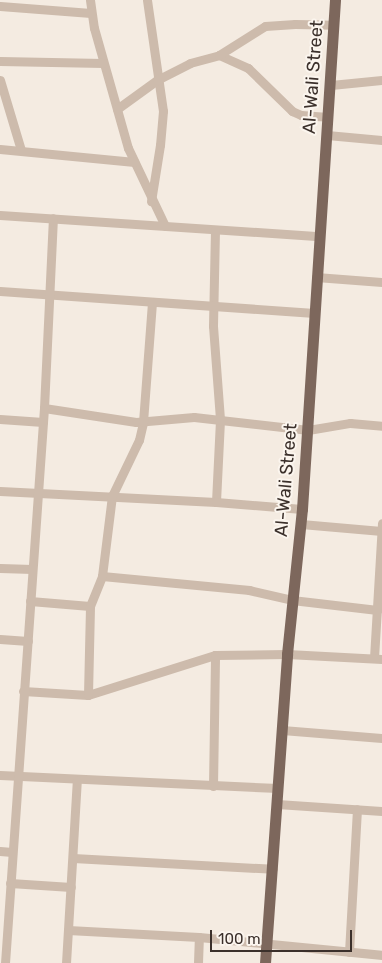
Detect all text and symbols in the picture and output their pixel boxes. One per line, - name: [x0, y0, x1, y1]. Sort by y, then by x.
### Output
- street label: Al-Wali Street: [298, 19, 328, 135]
- street label: Al-Wali Street: [270, 422, 302, 538]
- scale bar: [212, 920, 354, 952]
- text: 100 m: [218, 930, 260, 948]

